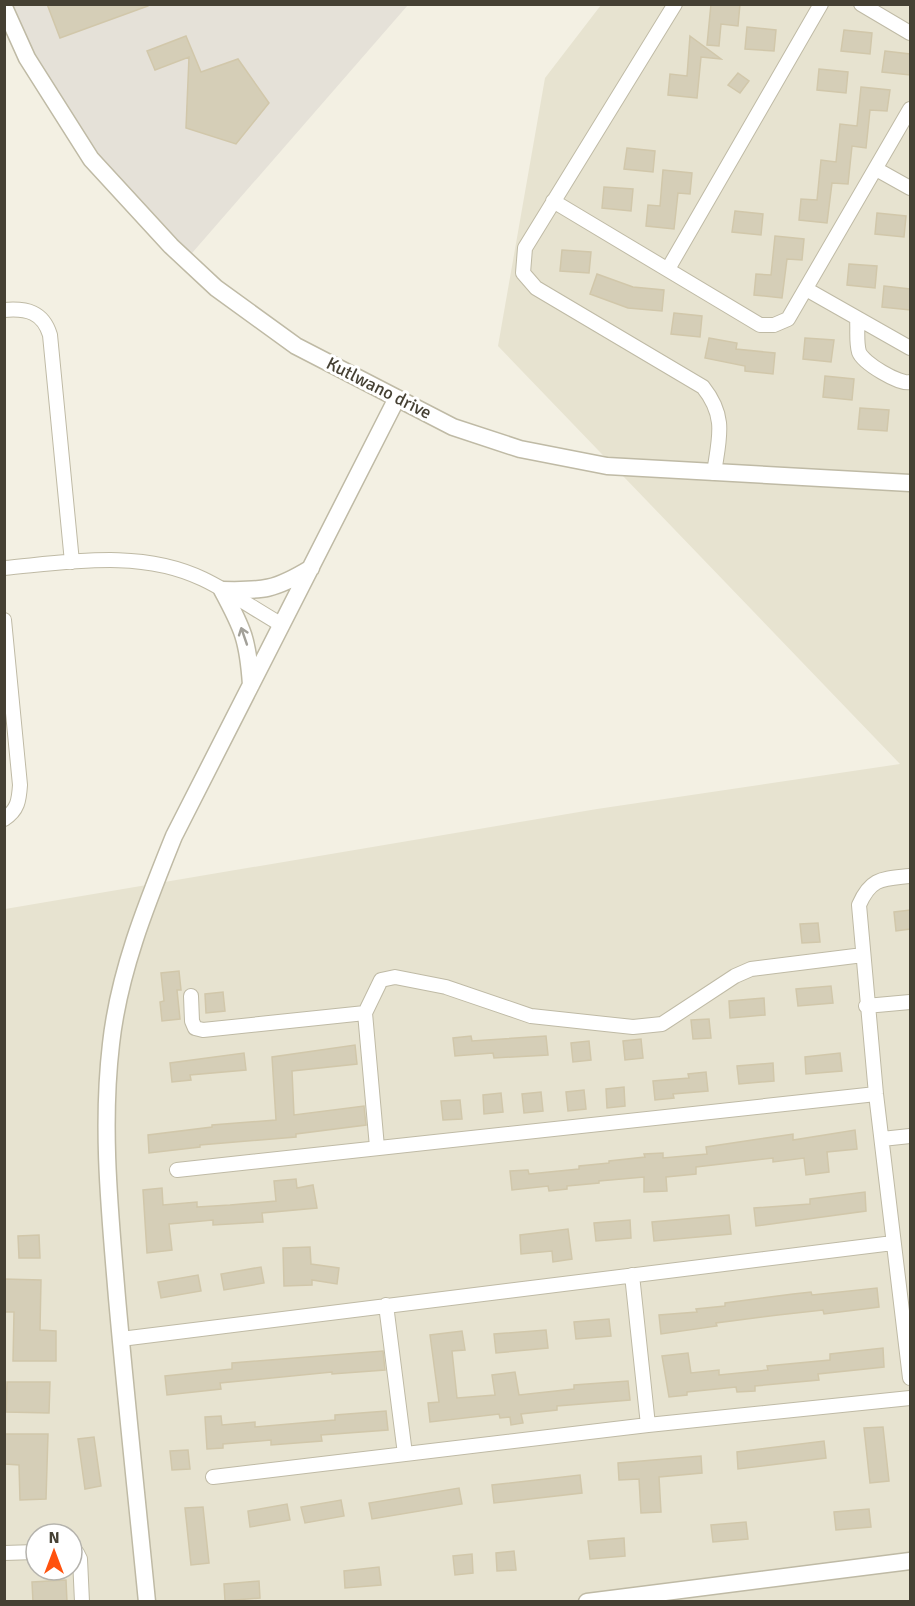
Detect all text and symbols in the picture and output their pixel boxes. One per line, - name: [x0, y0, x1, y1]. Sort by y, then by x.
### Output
- street label: Kutlwano drive: [323, 352, 435, 424]
- one-way arrow: [238, 626, 249, 645]
- north arrow: [24, 1522, 84, 1582]
- text: N: [48, 1528, 60, 1548]

